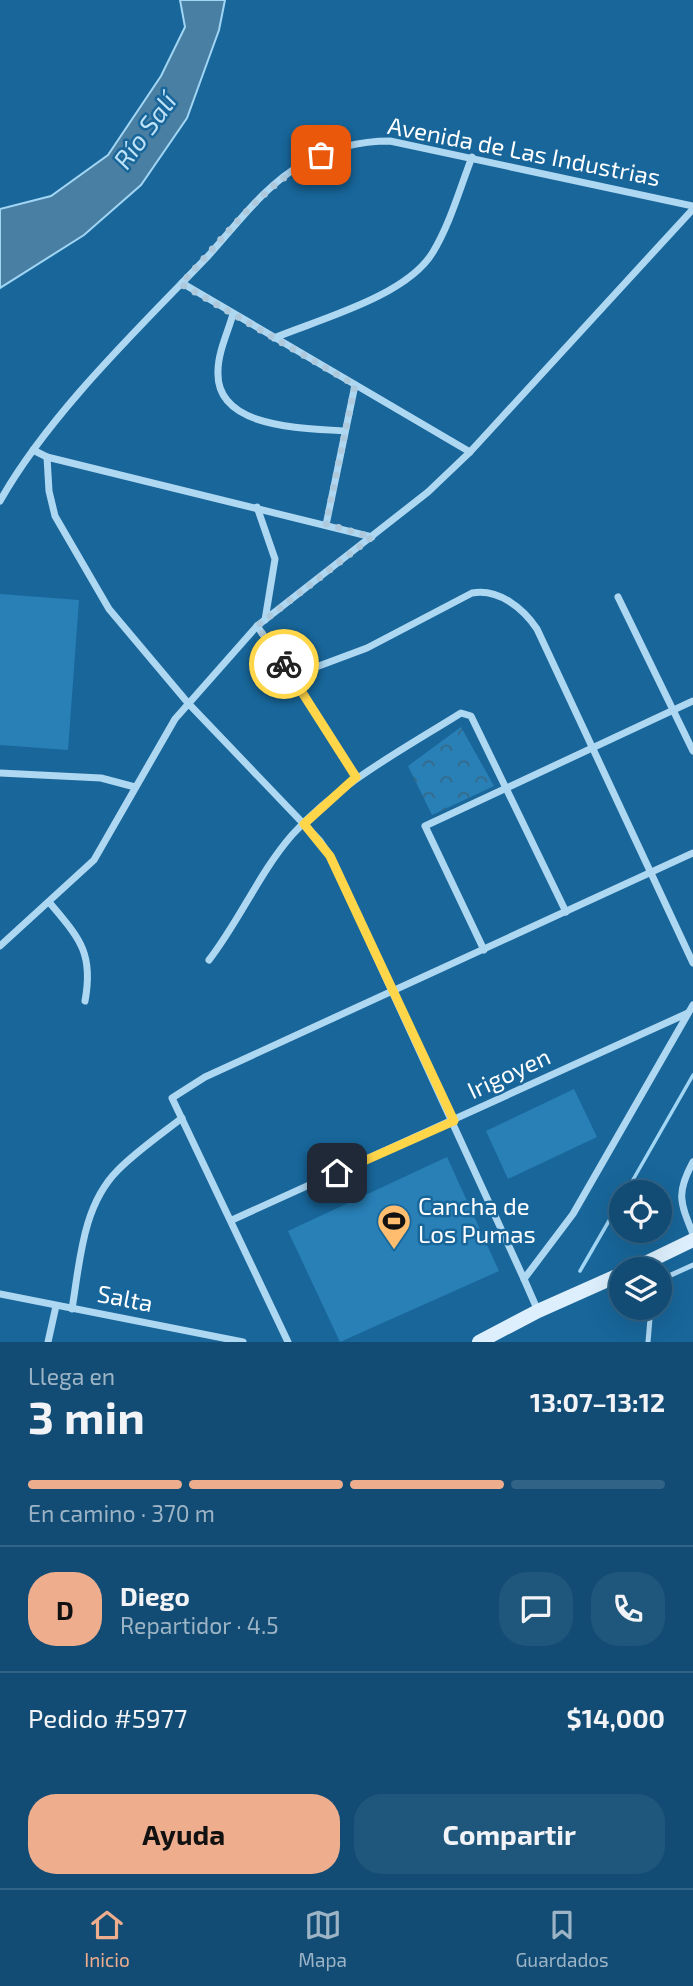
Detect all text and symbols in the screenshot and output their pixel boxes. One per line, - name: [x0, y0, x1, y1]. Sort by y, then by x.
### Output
- water label: Río Salí: [106, 84, 183, 174]
- street label: Avenida de Las Industrias: [386, 110, 663, 191]
- pin: [291, 125, 351, 185]
- icon: bag: [302, 136, 340, 174]
- courier: [249, 629, 319, 699]
- icon: bike: [265, 645, 303, 683]
- street label: Irigoyen: [462, 1041, 554, 1104]
- pin: [307, 1143, 367, 1203]
- icon: home: [318, 1154, 356, 1192]
- map controls: [609, 1180, 672, 1320]
- button: locate: [609, 1180, 672, 1243]
- place label: Cancha de Los Pumas: [418, 1191, 536, 1248]
- sports icon: Cancha de Los Pumas: [375, 1202, 413, 1251]
- button: layers: [609, 1257, 672, 1320]
- street label: Salta: [95, 1278, 156, 1317]
- text: Llega en: [28, 1362, 115, 1390]
- text: 13:07–13:12: [530, 1386, 665, 1417]
- text: 3 min: [28, 1388, 145, 1443]
- text: En camino · 370 m: [28, 1499, 215, 1527]
- button: chat: [499, 1572, 573, 1646]
- button: phone: [591, 1572, 665, 1646]
- text: Diego: [120, 1580, 190, 1611]
- text: D: [56, 1594, 74, 1625]
- text: Repartidor · 4.5: [120, 1611, 279, 1639]
- text: Pedido #5977: [28, 1702, 187, 1733]
- text: $14,000: [567, 1702, 665, 1733]
- button: Ayuda: [28, 1794, 340, 1874]
- button: Compartir: [354, 1794, 665, 1874]
- tab: Inicio: [84, 1906, 130, 1971]
- tab: Mapa: [298, 1906, 347, 1971]
- tab: Guardados: [515, 1906, 609, 1971]

